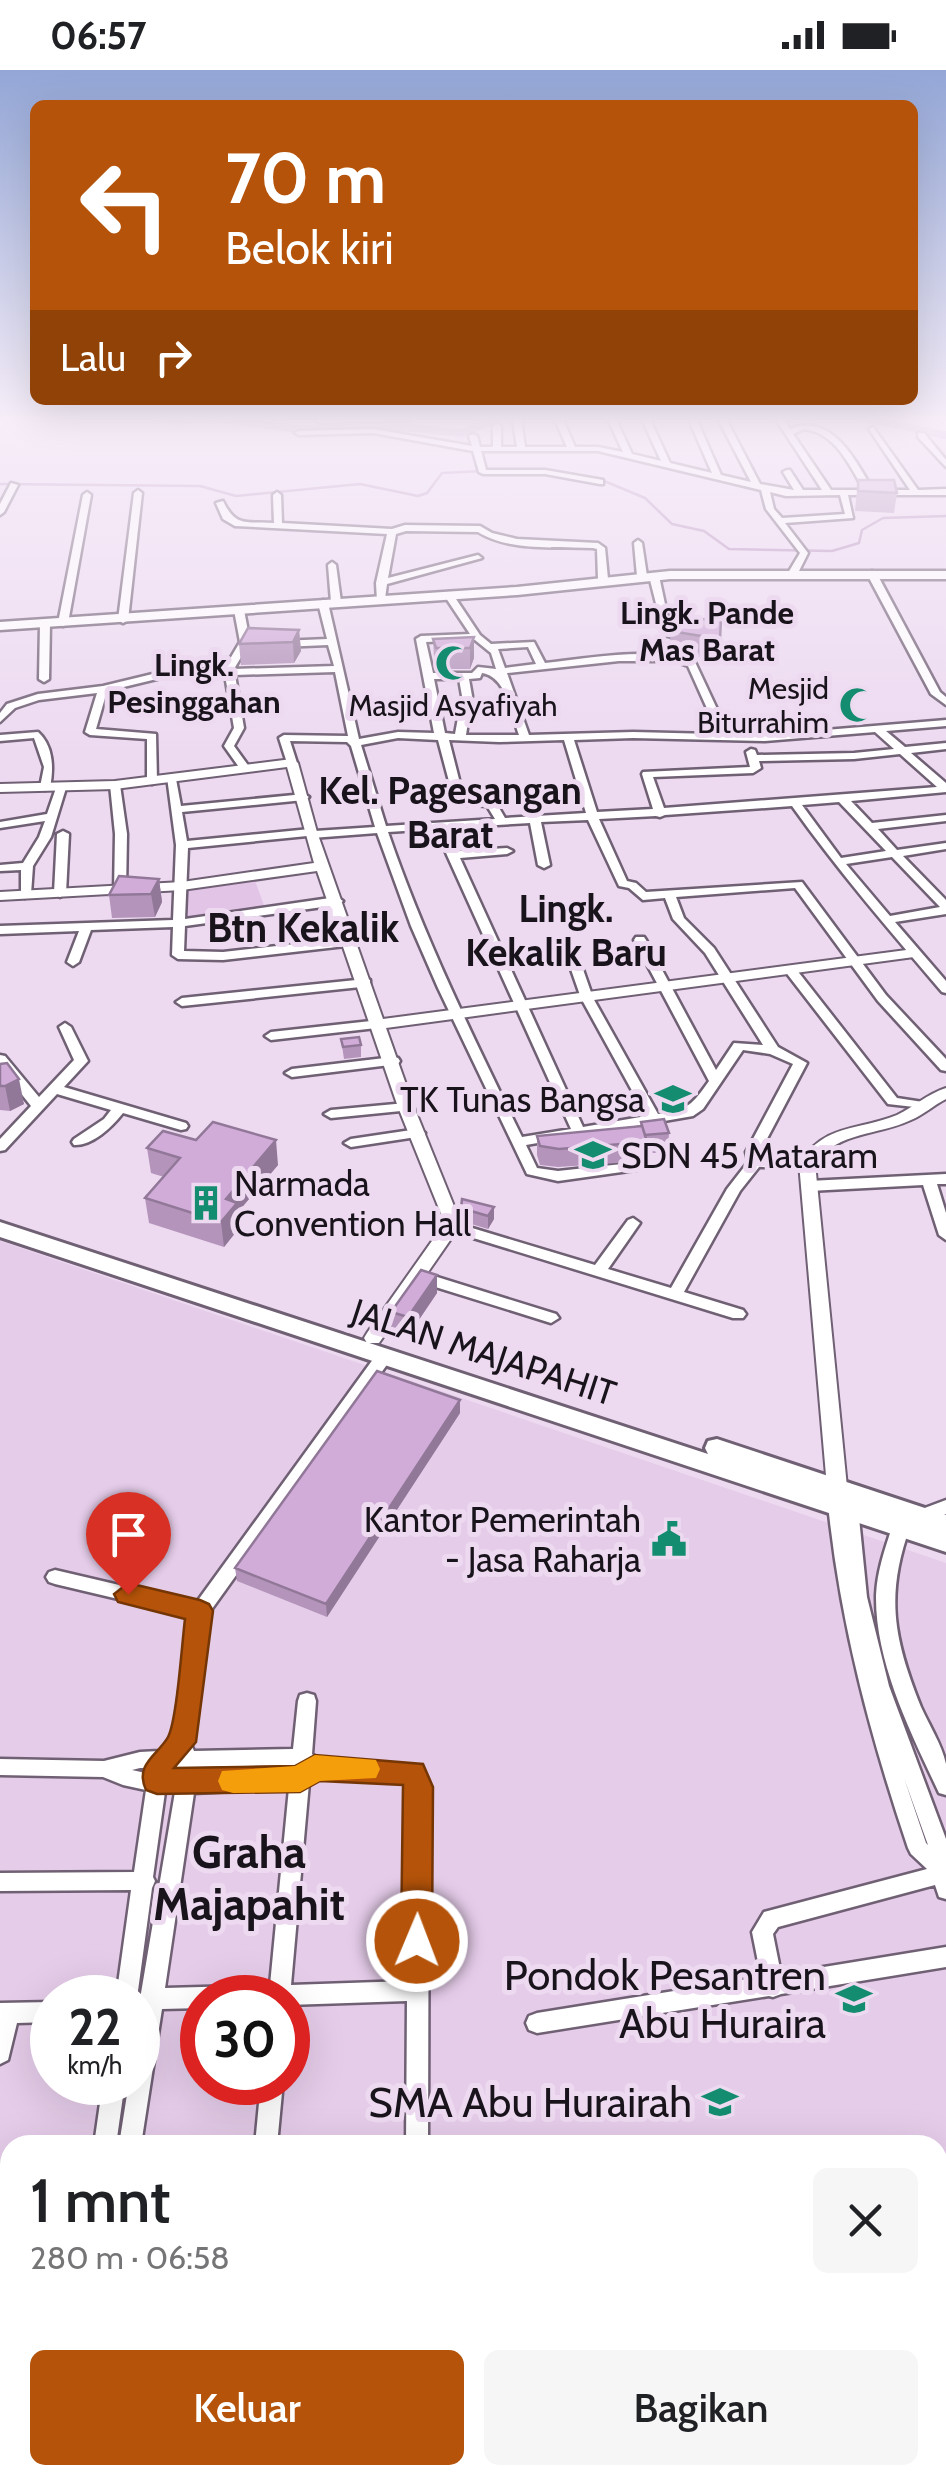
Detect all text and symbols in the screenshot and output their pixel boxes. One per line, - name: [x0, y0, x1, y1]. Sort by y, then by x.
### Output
- text: 06:57: [50, 12, 146, 59]
- text: 70 m: [225, 135, 386, 221]
- icon: left: [60, 140, 190, 270]
- text: Belok kiri: [225, 221, 394, 275]
- icon: right: [146, 330, 201, 385]
- text: Lalu: [60, 334, 126, 381]
- district label: Lingk. Pande Mas Barat: [620, 593, 794, 669]
- mosque icon: Masjid Asyafiyah: [434, 644, 472, 682]
- district label: Lingk. Pesinggahan: [107, 645, 281, 721]
- place label: Mesjid Biturrahim: [697, 670, 829, 741]
- mosque icon: Mesjid Biturrahim: [838, 686, 876, 724]
- place label: Masjid Asyafiyah: [348, 687, 558, 724]
- district label: Kel. Pagesangan Barat: [318, 767, 582, 858]
- district label: Lingk. Kekalik Baru: [465, 885, 667, 976]
- district label: Btn Kekalik: [207, 903, 400, 952]
- place label: TK Tunas Bangsa: [400, 1078, 645, 1121]
- school or university icon: TK Tunas Bangsa: [654, 1080, 692, 1118]
- place label: SDN 45 Mataram: [621, 1134, 878, 1177]
- school or university icon: SDN 45 Mataram: [574, 1136, 612, 1174]
- place label: Narmada Convention Hall: [234, 1162, 472, 1245]
- building icon: Narmada Convention Hall: [187, 1184, 225, 1222]
- street label: JALAN MAJAPAHIT: [346, 1289, 622, 1415]
- pin: [86, 1492, 171, 1595]
- place label: Kantor Pemerintah - Jasa Raharja: [364, 1498, 641, 1581]
- icon: arrive: [101, 1507, 156, 1562]
- public building icon: Kantor Pemerintah - Jasa Raharja: [650, 1520, 688, 1558]
- district label: Graha Majapahit: [153, 1825, 345, 1931]
- position arrow: [365, 1889, 469, 1993]
- place label: Pondok Pesantren Abu Huraira: [504, 1949, 826, 2049]
- speed limit sign: 30: [180, 1975, 310, 2105]
- school or university icon: Pondok Pesantren Abu Huraira: [835, 1980, 873, 2018]
- text: 22: [69, 1997, 121, 2058]
- text: km/h: [68, 2050, 122, 2080]
- place label: SMA Abu Hurairah: [368, 2076, 692, 2128]
- school or university icon: SMA Abu Hurairah: [701, 2083, 739, 2121]
- text: 1 mnt: [30, 2164, 170, 2237]
- button: close: [813, 2168, 918, 2273]
- text: 280 m · 06:58: [30, 2238, 230, 2277]
- button: Keluar: [30, 2350, 464, 2465]
- button: Bagikan: [484, 2350, 918, 2465]

